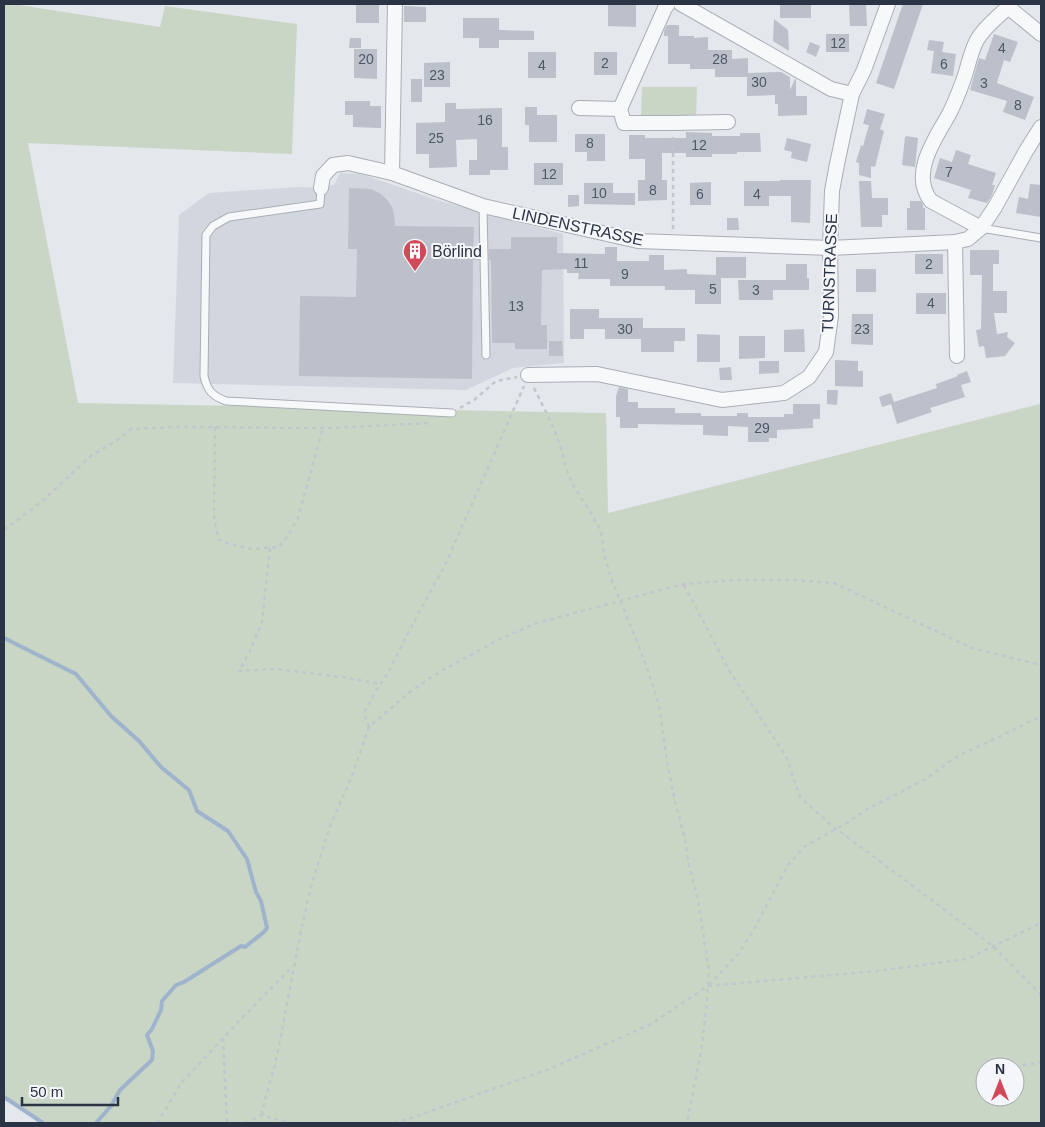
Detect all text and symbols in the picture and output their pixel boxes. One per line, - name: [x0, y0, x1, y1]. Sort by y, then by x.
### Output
- house number: 12: [830, 35, 846, 51]
- house number: 4: [998, 40, 1006, 56]
- house number: 20: [358, 51, 374, 67]
- house number: 28: [712, 51, 728, 67]
- house number: 2: [601, 55, 609, 71]
- house number: 6: [940, 56, 948, 72]
- house number: 4: [538, 57, 546, 73]
- house number: 23: [429, 67, 445, 83]
- house number: 30: [751, 74, 767, 90]
- house number: 3: [980, 75, 988, 91]
- house number: 8: [1014, 97, 1022, 113]
- house number: 16: [477, 112, 493, 128]
- house number: 25: [428, 130, 444, 146]
- house number: 8: [586, 135, 594, 151]
- house number: 12: [691, 137, 707, 153]
- house number: 7: [945, 164, 953, 180]
- house number: 12: [541, 166, 557, 182]
- house number: 8: [649, 182, 657, 198]
- house number: 10: [591, 185, 607, 201]
- house number: 6: [696, 186, 704, 202]
- house number: 4: [753, 186, 761, 202]
- street label: LINDENSTRASSE: [511, 204, 645, 249]
- street label: TURNSTRASSE: [819, 213, 840, 333]
- building icon: Börlind: [402, 238, 428, 272]
- place label: Börlind: [432, 243, 482, 260]
- house number: 11: [574, 255, 588, 271]
- house number: 2: [925, 256, 933, 272]
- house number: 9: [621, 266, 629, 282]
- house number: 5: [709, 281, 717, 297]
- house number: 3: [752, 282, 760, 298]
- house number: 4: [927, 295, 935, 311]
- house number: 13: [508, 298, 524, 314]
- house number: 30: [617, 321, 633, 337]
- house number: 23: [854, 321, 870, 337]
- house number: 29: [754, 420, 770, 436]
- north arrow: [975, 1057, 1025, 1107]
- text: N: [995, 1061, 1005, 1077]
- scale bar: [22, 1074, 119, 1106]
- text: 50 m: [30, 1083, 63, 1100]

